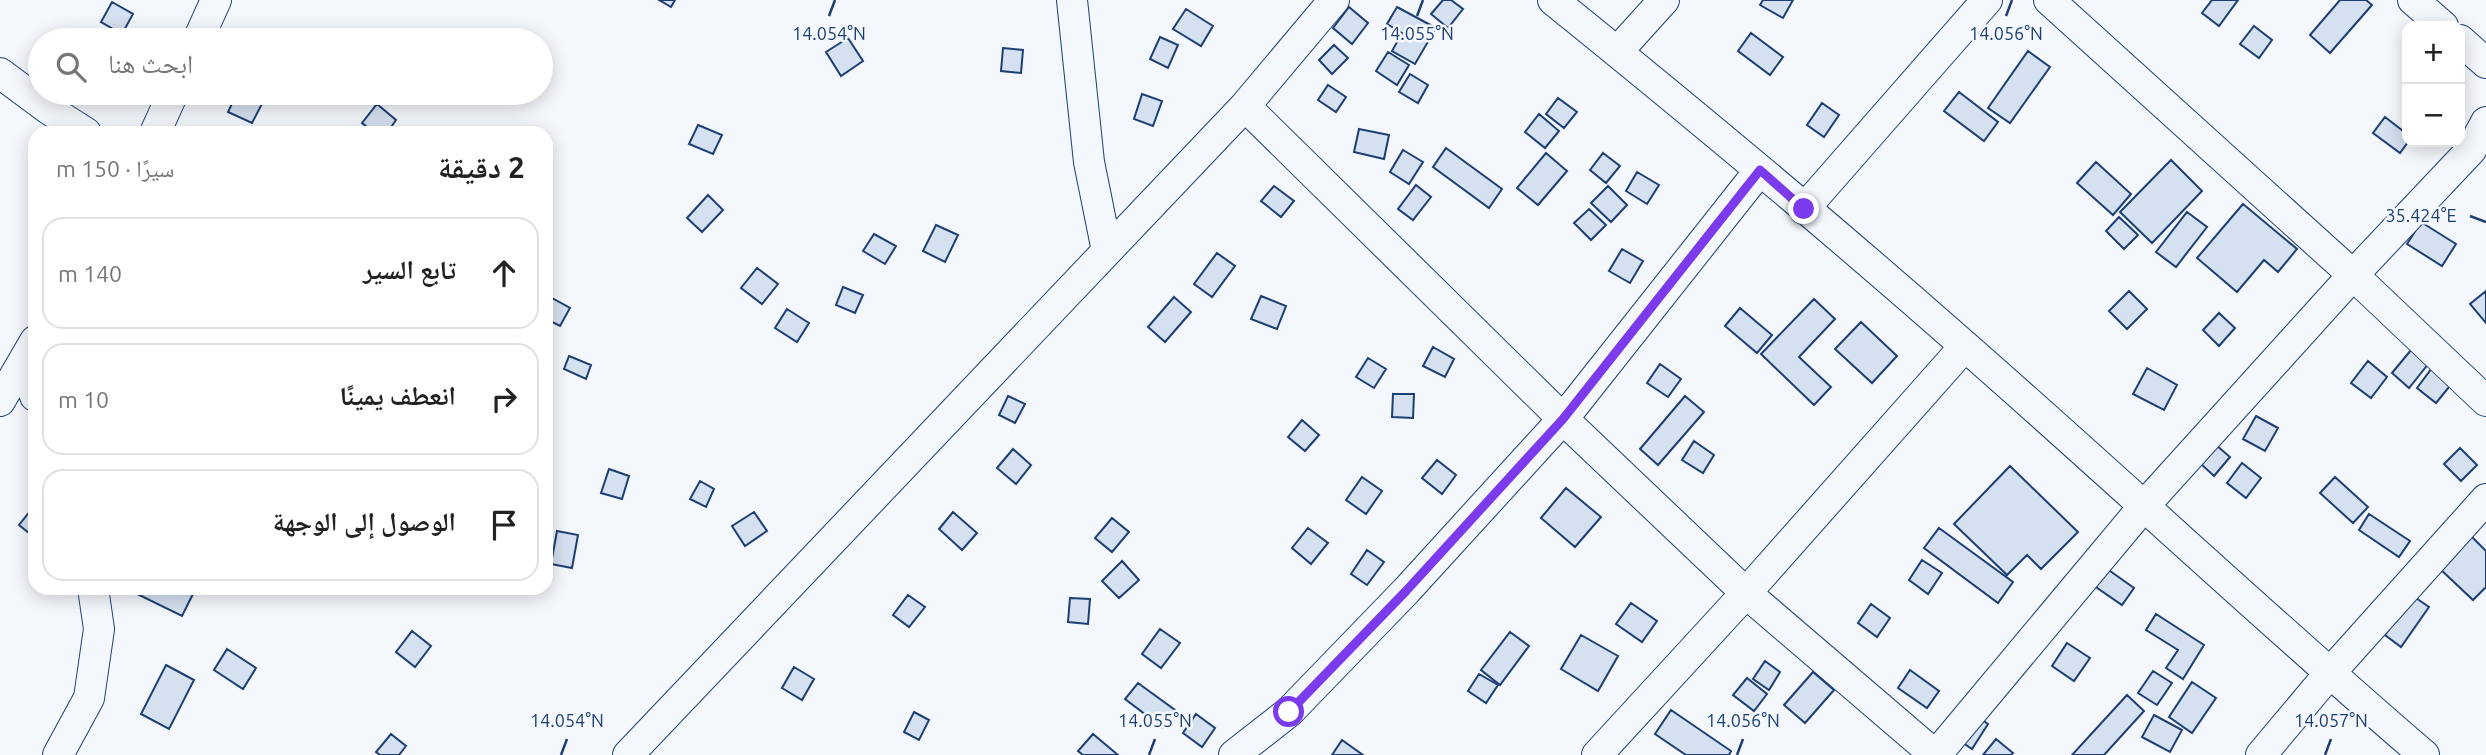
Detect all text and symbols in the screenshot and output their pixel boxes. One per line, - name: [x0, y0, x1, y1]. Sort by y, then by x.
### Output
- map controls: [2402, 21, 2465, 147]
- button: +: [2402, 21, 2465, 84]
- text: 14.054°N: [792, 23, 866, 43]
- text: 14.055°N: [1380, 23, 1454, 43]
- text: 14.056°N: [1969, 23, 2043, 43]
- search box: [28, 28, 553, 105]
- icon: search: [52, 48, 90, 86]
- text: ابحث هنا: [108, 49, 193, 78]
- button: −: [2402, 84, 2465, 147]
- text: 2 دقيقة: [438, 150, 525, 184]
- text: سيرًا · 150 m: [56, 156, 174, 181]
- route end: [1788, 193, 1819, 224]
- text: 35.424°E: [2385, 205, 2457, 225]
- icon: ahead: [485, 254, 523, 292]
- text: تابع السير: [363, 255, 456, 284]
- text: 140 m: [58, 261, 122, 286]
- icon: right: [485, 380, 523, 418]
- text: انعطف يمينًا: [340, 381, 456, 410]
- text: 10 m: [58, 387, 109, 412]
- icon: arrive: [485, 506, 523, 544]
- text: الوصول إلى الوجهة: [273, 507, 456, 536]
- route start: [1273, 696, 1304, 727]
- text: 14.054°N: [530, 710, 604, 730]
- text: 14.055°N: [1118, 710, 1192, 730]
- text: 14.056°N: [1706, 710, 1780, 730]
- text: 14.057°N: [2294, 710, 2368, 730]

